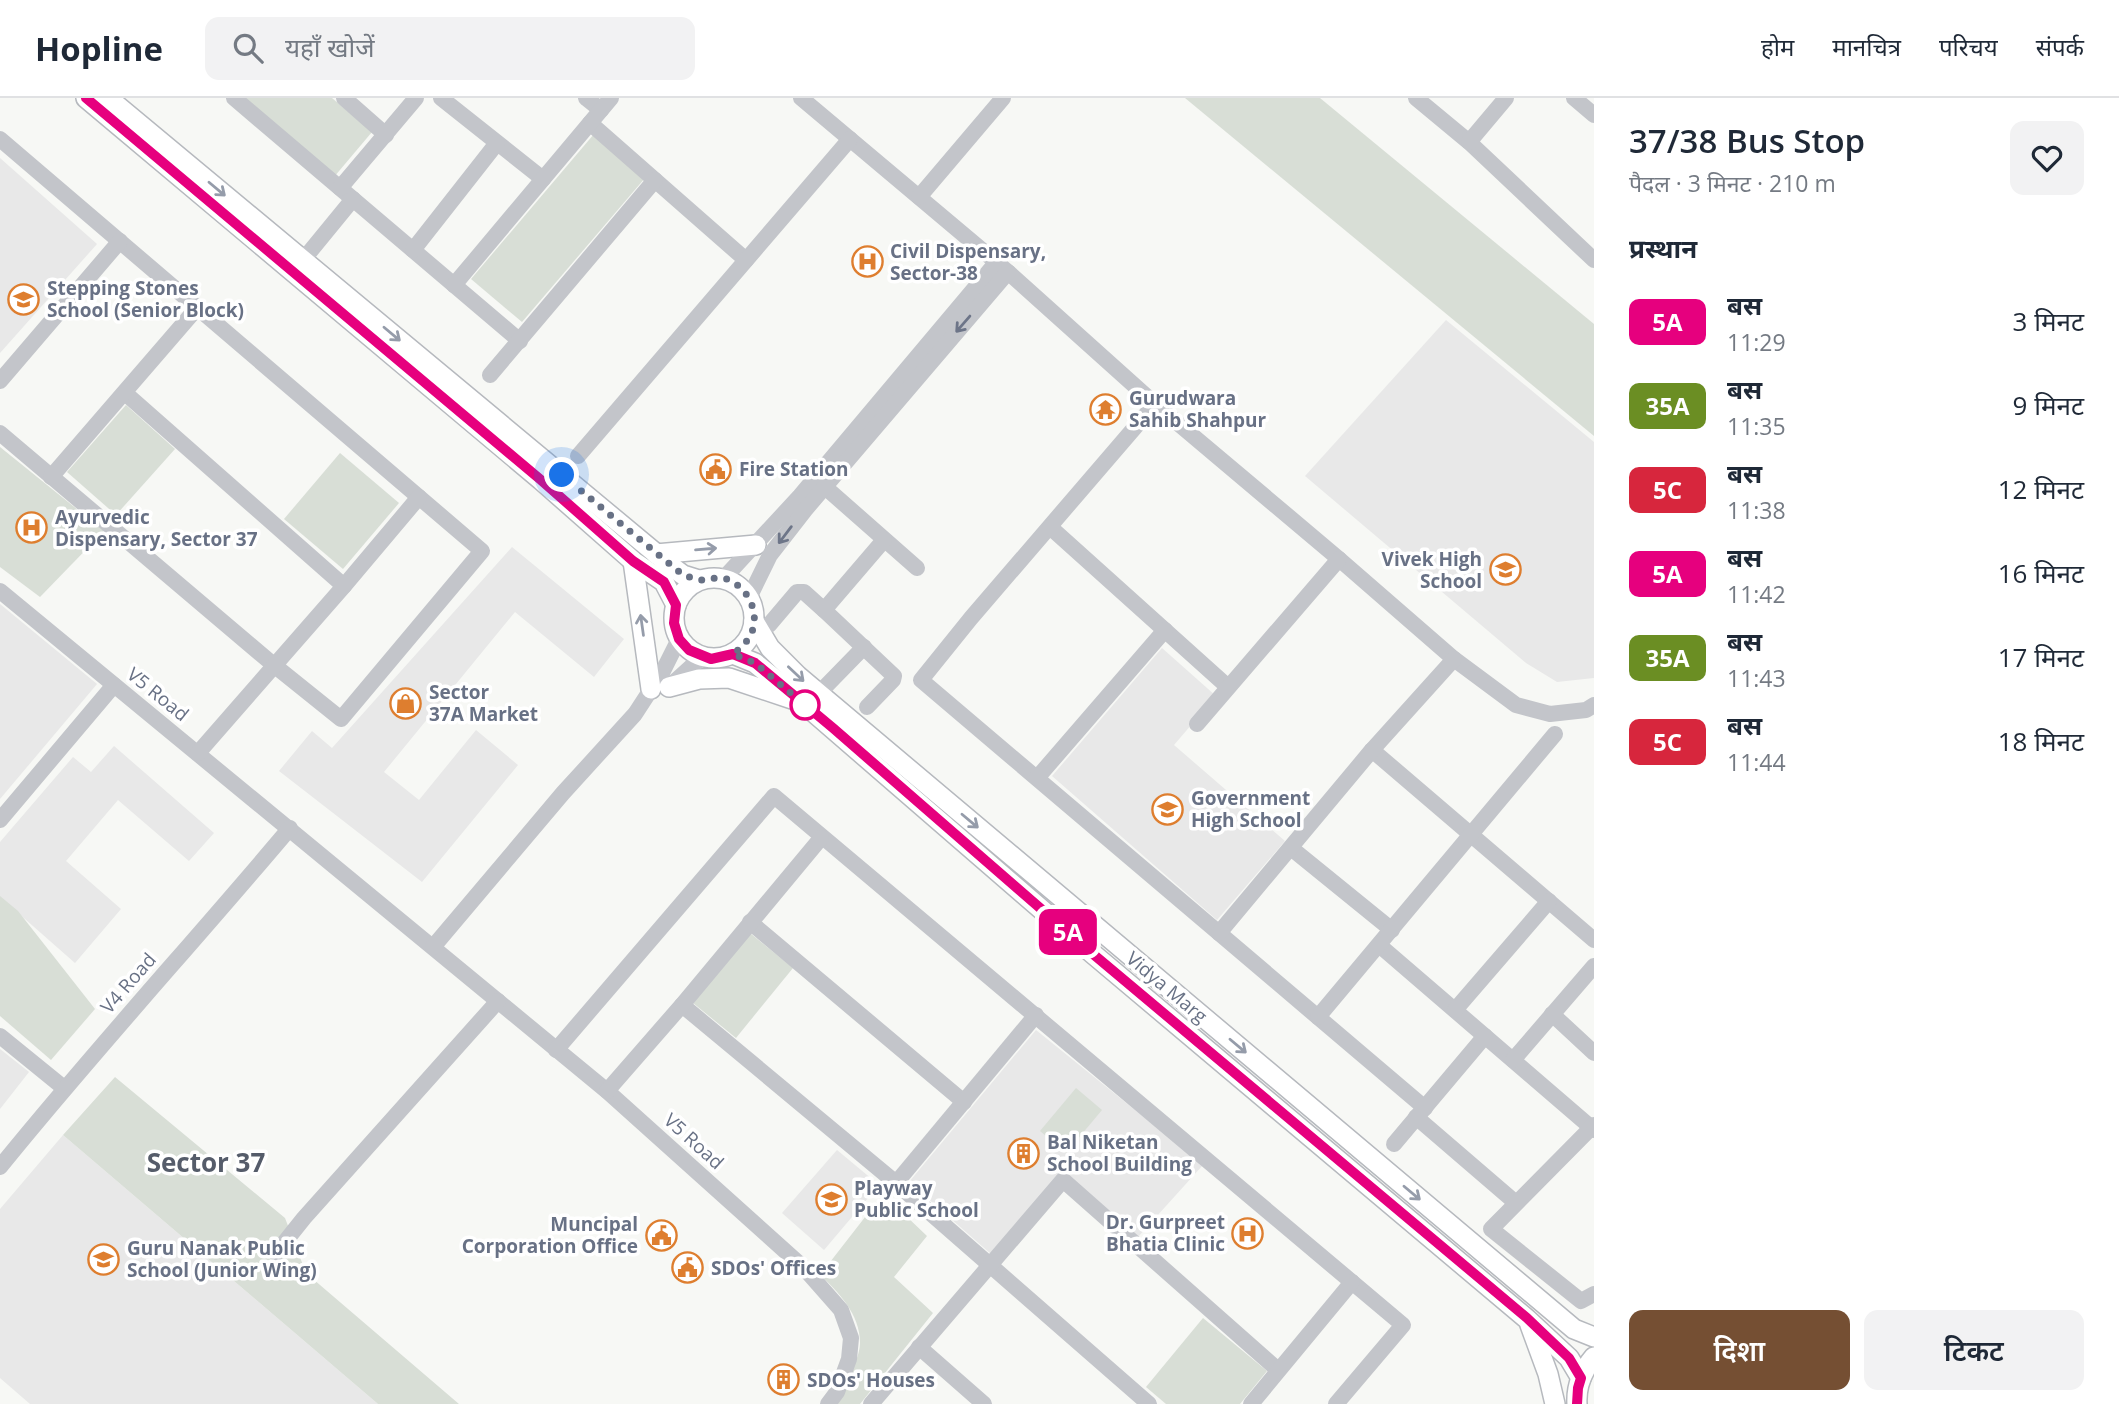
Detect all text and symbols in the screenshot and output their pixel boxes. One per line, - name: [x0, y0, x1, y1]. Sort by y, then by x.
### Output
- search box: [205, 17, 695, 80]
- text: Hopline: [35, 26, 163, 71]
- icon: search: [229, 29, 267, 67]
- text: यहाँ खोजें: [285, 29, 375, 65]
- text: होम: [1761, 30, 1794, 63]
- text: मानचित्र: [1832, 30, 1901, 63]
- text: परिचय: [1939, 30, 1998, 63]
- text: संपर्क: [2036, 30, 2084, 63]
- text: 37/38 Bus Stop: [1629, 118, 1865, 163]
- button: heart: [2010, 121, 2084, 195]
- text: पैदल · 3 मिनट · 210 m: [1629, 167, 1836, 199]
- one-way arrow: [208, 181, 226, 196]
- text: प्रस्थान: [1629, 230, 1697, 266]
- place label: Civil Dispensary, Sector-38: [890, 238, 1046, 286]
- hospital icon: Civil Dispensary, Sector-38: [850, 245, 884, 279]
- place label: Stepping Stones School (Senior Block): [47, 275, 244, 323]
- school or university icon: Stepping Stones School (Senior Block): [7, 282, 41, 316]
- text: बस: [1727, 287, 1762, 323]
- text: 3 मिनट: [2013, 303, 2084, 339]
- text: 5A: [1652, 305, 1683, 338]
- one-way arrow: [955, 314, 971, 332]
- one-way arrow: [383, 326, 401, 342]
- text: 11:29: [1727, 326, 1786, 358]
- text: बस: [1727, 371, 1762, 407]
- place label: Gurudwara Sahib Shahpur: [1129, 385, 1267, 433]
- text: 9 मिनट: [2013, 387, 2084, 423]
- text: 35A: [1645, 389, 1690, 422]
- temple icon: Gurudwara Sahib Shahpur: [1089, 392, 1123, 426]
- text: 11:35: [1727, 410, 1786, 442]
- public building icon: Fire Station: [699, 452, 733, 486]
- text: बस: [1727, 455, 1762, 491]
- place label: Fire Station: [739, 456, 849, 482]
- your location: [544, 457, 579, 492]
- text: 12 मिनट: [1998, 471, 2084, 507]
- text: 5C: [1653, 473, 1682, 506]
- text: 11:38: [1727, 494, 1786, 526]
- place label: Ayurvedic Dispensary, Sector 37: [55, 504, 258, 552]
- hospital icon: Ayurvedic Dispensary, Sector 37: [15, 511, 49, 545]
- one-way arrow: [778, 526, 793, 544]
- text: बस: [1727, 539, 1762, 575]
- one-way arrow: [694, 542, 717, 555]
- place label: Vivek High School: [1382, 546, 1482, 594]
- school or university icon: Vivek High School: [1488, 553, 1522, 587]
- text: 16 मिनट: [1998, 555, 2084, 591]
- text: 5A: [1652, 557, 1683, 590]
- text: 11:42: [1727, 578, 1786, 610]
- one-way arrow: [635, 614, 648, 637]
- text: बस: [1727, 623, 1762, 659]
- text: 17 मिनट: [1998, 639, 2084, 675]
- text: 35A: [1645, 641, 1690, 674]
- street label: V5 Road: [122, 661, 194, 727]
- text: 11:43: [1727, 662, 1786, 694]
- one-way arrow: [787, 665, 804, 682]
- place label: Sector 37A Market: [429, 679, 538, 727]
- shop icon: Sector 37A Market: [389, 686, 423, 720]
- unlabelled marker: [790, 690, 820, 720]
- text: बस: [1727, 707, 1762, 743]
- text: 18 मिनट: [1998, 723, 2084, 759]
- text: 5C: [1653, 725, 1682, 758]
- text: 11:44: [1727, 746, 1786, 778]
- place label: Government High School: [1191, 785, 1310, 833]
- school or university icon: Government High School: [1151, 792, 1185, 826]
- one-way arrow: [961, 813, 979, 829]
- line badge: 5A: [1036, 909, 1100, 955]
- text: 5A: [1053, 915, 1083, 948]
- street label: Vidya Marg: [1121, 945, 1213, 1029]
- street label: V4 Road: [94, 947, 162, 1019]
- one-way arrow: [1228, 1038, 1246, 1054]
- street label: V5 Road: [658, 1107, 730, 1175]
- place label: Bal Niketan School Building: [1047, 1129, 1192, 1177]
- building icon: Bal Niketan School Building: [1007, 1136, 1041, 1170]
- district label: Sector 37: [147, 1144, 265, 1180]
- place label: Playway Public School: [854, 1175, 979, 1223]
- school or university icon: Playway Public School: [814, 1182, 848, 1216]
- one-way arrow: [1402, 1185, 1420, 1201]
- place label: Dr. Gurpreet Bhatia Clinic: [1106, 1209, 1225, 1257]
- place label: Muncipal Corporation Office: [462, 1211, 638, 1259]
- hospital icon: Dr. Gurpreet Bhatia Clinic: [1231, 1216, 1265, 1250]
- public building icon: Muncipal Corporation Office: [644, 1218, 678, 1252]
- place label: Guru Nanak Public School (Junior Wing): [127, 1235, 317, 1283]
- school or university icon: Guru Nanak Public School (Junior Wing): [87, 1242, 121, 1276]
- public building icon: SDOs' Offices: [671, 1251, 705, 1285]
- place label: SDOs' Offices: [711, 1255, 836, 1281]
- button: दिशा: [1629, 1310, 1850, 1390]
- button: टिकट: [1864, 1310, 2084, 1390]
- building icon: SDOs' Houses: [767, 1363, 801, 1397]
- place label: SDOs' Houses: [807, 1367, 935, 1393]

